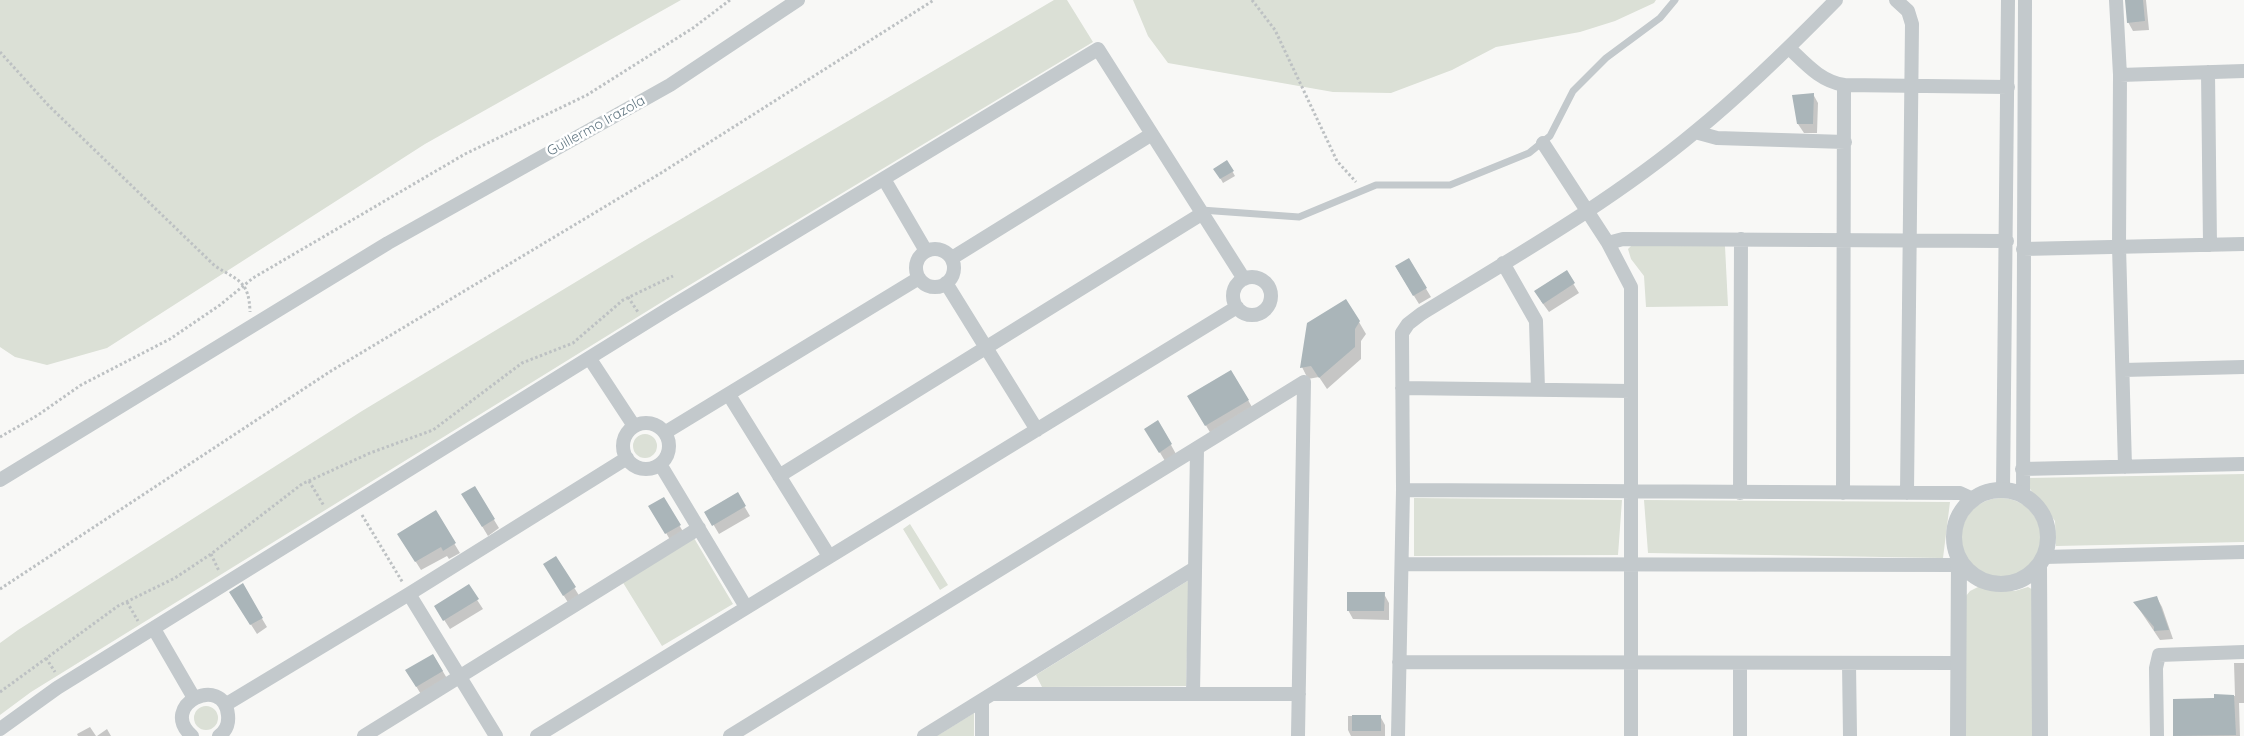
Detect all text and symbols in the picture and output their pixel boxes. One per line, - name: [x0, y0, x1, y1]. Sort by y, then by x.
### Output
- street label: Guillermo Irazola: [544, 92, 648, 160]

